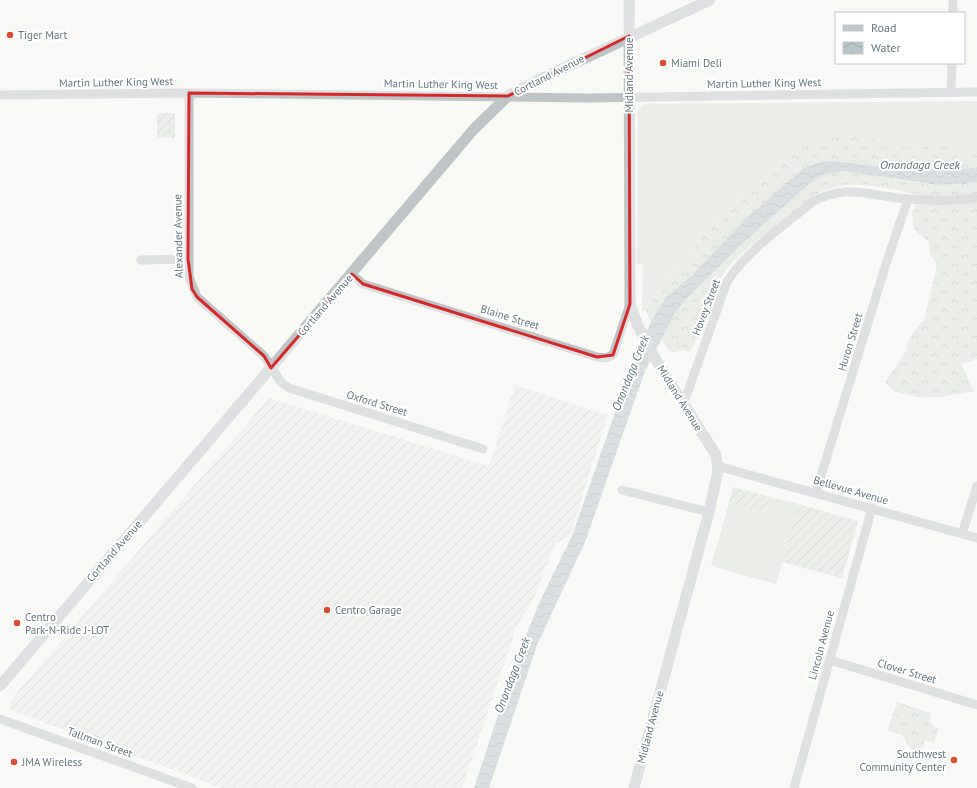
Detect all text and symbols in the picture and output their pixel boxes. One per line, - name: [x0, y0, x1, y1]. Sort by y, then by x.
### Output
- legend: [835, 12, 965, 64]
- text: Road: [871, 20, 896, 35]
- place label: Tiger Mart: [18, 28, 67, 42]
- marker: Tiger Mart: [5, 30, 15, 40]
- street label: Midland Avenue: [622, 37, 636, 113]
- text: Water: [871, 40, 901, 55]
- street label: Cortland Avenue: [511, 51, 587, 99]
- place label: Miami Deli: [671, 56, 722, 70]
- marker: Miami Deli: [658, 58, 668, 68]
- street label: Martin Luther King West: [59, 74, 173, 90]
- street label: Martin Luther King West: [707, 75, 821, 91]
- street label: Martin Luther King West: [384, 76, 498, 92]
- water label: Onondaga Creek: [880, 157, 961, 172]
- street label: Alexander Avenue: [170, 193, 186, 278]
- street label: Cortland Avenue: [294, 271, 356, 339]
- street label: Hovey Street: [689, 276, 723, 337]
- street label: Blaine Street: [479, 301, 541, 333]
- street label: Huron Street: [835, 311, 866, 373]
- water label: Onondaga Creek: [608, 333, 652, 413]
- street label: Midland Avenue: [654, 362, 706, 434]
- street label: Oxford Street: [345, 387, 409, 419]
- street label: Bellevue Avenue: [812, 473, 891, 508]
- street label: Cortland Avenue: [83, 517, 145, 585]
- place label: Centro Garage: [335, 603, 402, 617]
- marker: Centro Garage: [322, 605, 332, 615]
- street label: Lincoln Avenue: [805, 608, 837, 681]
- place label: Centro Park-N-Ride J-LOT: [25, 610, 109, 637]
- marker: Centro Park-N-Ride J-LOT: [12, 618, 22, 628]
- water label: Onondaga Creek: [491, 634, 534, 715]
- street label: Clover Street: [876, 655, 938, 687]
- street label: Midland Avenue: [634, 689, 667, 765]
- street label: Tallman Street: [66, 724, 135, 760]
- place label: Southwest Community Center: [860, 747, 946, 774]
- place label: JMA Wireless: [21, 755, 82, 769]
- marker: Southwest Community Center: [949, 755, 959, 765]
- marker: JMA Wireless: [9, 757, 19, 767]

